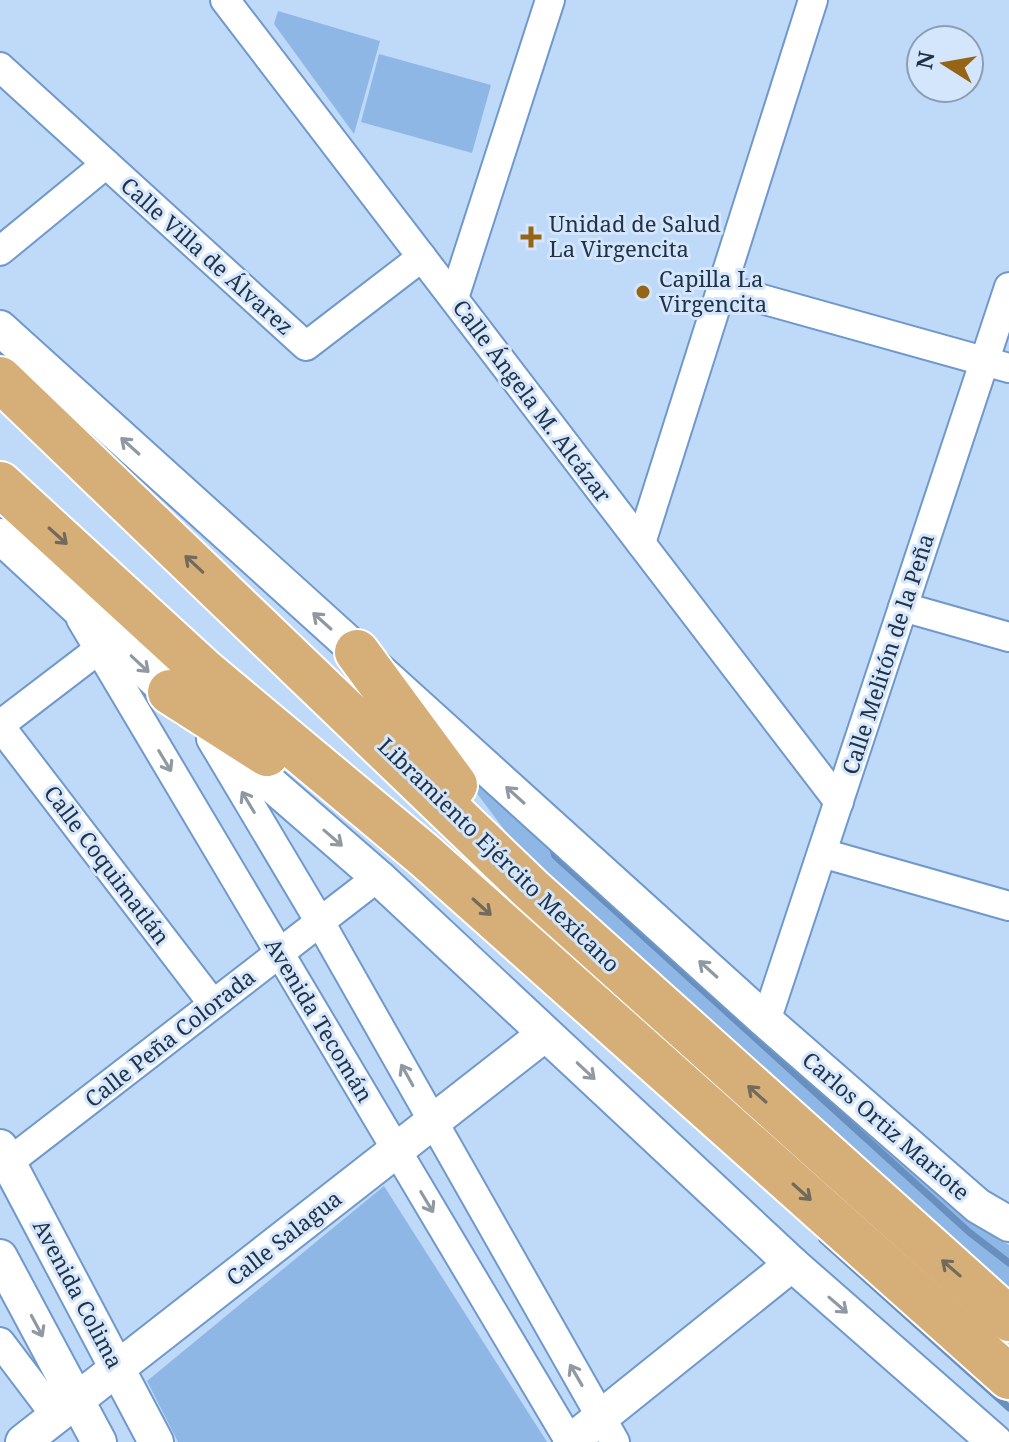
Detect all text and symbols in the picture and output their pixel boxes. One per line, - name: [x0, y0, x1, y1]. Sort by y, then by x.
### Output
- north arrow: [905, 24, 985, 104]
- text: N: [908, 49, 941, 71]
- street label: Calle Villa de Álvarez: [115, 170, 300, 341]
- place label: Unidad de Salud La Virgencita: [549, 208, 721, 263]
- marker: Unidad de Salud La Virgencita: [520, 226, 542, 248]
- place label: Capilla La Virgencita: [659, 263, 767, 318]
- marker: Capilla La Virgencita: [634, 283, 652, 301]
- street label: Calle Ángela M. Alcázar: [447, 293, 619, 508]
- one-way arrow: [120, 437, 140, 455]
- one-way arrow: [47, 527, 67, 545]
- street label: Calle Melitón de la Peña: [834, 530, 940, 778]
- one-way arrow: [184, 554, 204, 573]
- one-way arrow: [313, 612, 333, 630]
- one-way arrow: [130, 655, 150, 674]
- street label: Libramiento Ejército Mexicano: [372, 731, 627, 978]
- one-way arrow: [157, 749, 173, 772]
- street label: Calle Coquimatlán: [38, 779, 178, 950]
- one-way arrow: [506, 786, 526, 804]
- one-way arrow: [240, 791, 256, 814]
- one-way arrow: [323, 828, 343, 846]
- one-way arrow: [472, 897, 492, 915]
- street label: Avenida Tecomán: [259, 932, 381, 1107]
- street label: Calle Peña Colorada: [78, 961, 261, 1113]
- one-way arrow: [699, 961, 719, 979]
- street label: Carlos Ortiz Mariote: [797, 1044, 977, 1206]
- one-way arrow: [576, 1062, 596, 1081]
- one-way arrow: [398, 1064, 414, 1088]
- one-way arrow: [748, 1085, 768, 1103]
- one-way arrow: [791, 1182, 811, 1200]
- street label: Calle Salagua: [219, 1183, 347, 1292]
- one-way arrow: [419, 1190, 435, 1213]
- street label: Avenida Colima: [27, 1214, 131, 1373]
- one-way arrow: [941, 1259, 961, 1277]
- one-way arrow: [828, 1296, 848, 1314]
- one-way arrow: [30, 1313, 46, 1337]
- one-way arrow: [568, 1364, 584, 1387]

